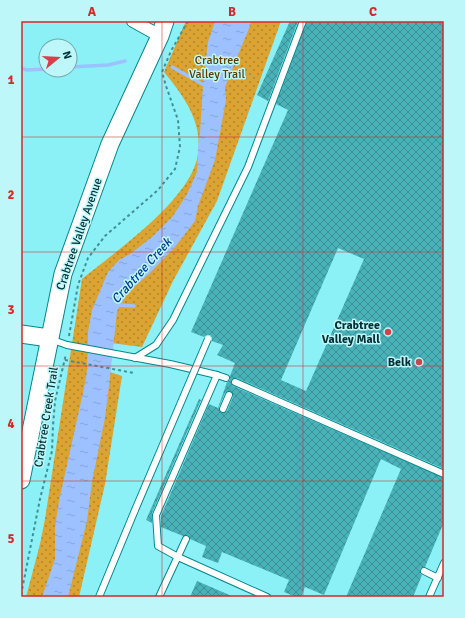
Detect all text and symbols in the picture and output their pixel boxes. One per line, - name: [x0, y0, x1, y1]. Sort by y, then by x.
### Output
- text: A: [88, 4, 97, 20]
- text: B: [228, 4, 236, 20]
- text: C: [369, 4, 377, 20]
- north arrow: [38, 38, 78, 78]
- text: N: [60, 49, 74, 61]
- park label: Crabtree Valley Trail: [189, 53, 245, 82]
- text: 1: [7, 72, 15, 88]
- street label: Crabtree Valley Avenue: [53, 176, 106, 292]
- text: 2: [7, 187, 15, 203]
- water label: Crabtree Creek: [108, 233, 176, 307]
- text: 3: [7, 302, 15, 318]
- place label: Crabtree Valley Mall: [322, 318, 380, 347]
- marker: Crabtree Valley Mall: [383, 327, 393, 337]
- place label: Belk: [388, 355, 412, 370]
- marker: Belk: [414, 357, 424, 367]
- street label: Crabtree Creek Trail: [31, 365, 62, 468]
- text: 4: [7, 416, 15, 432]
- text: 5: [7, 531, 15, 547]

